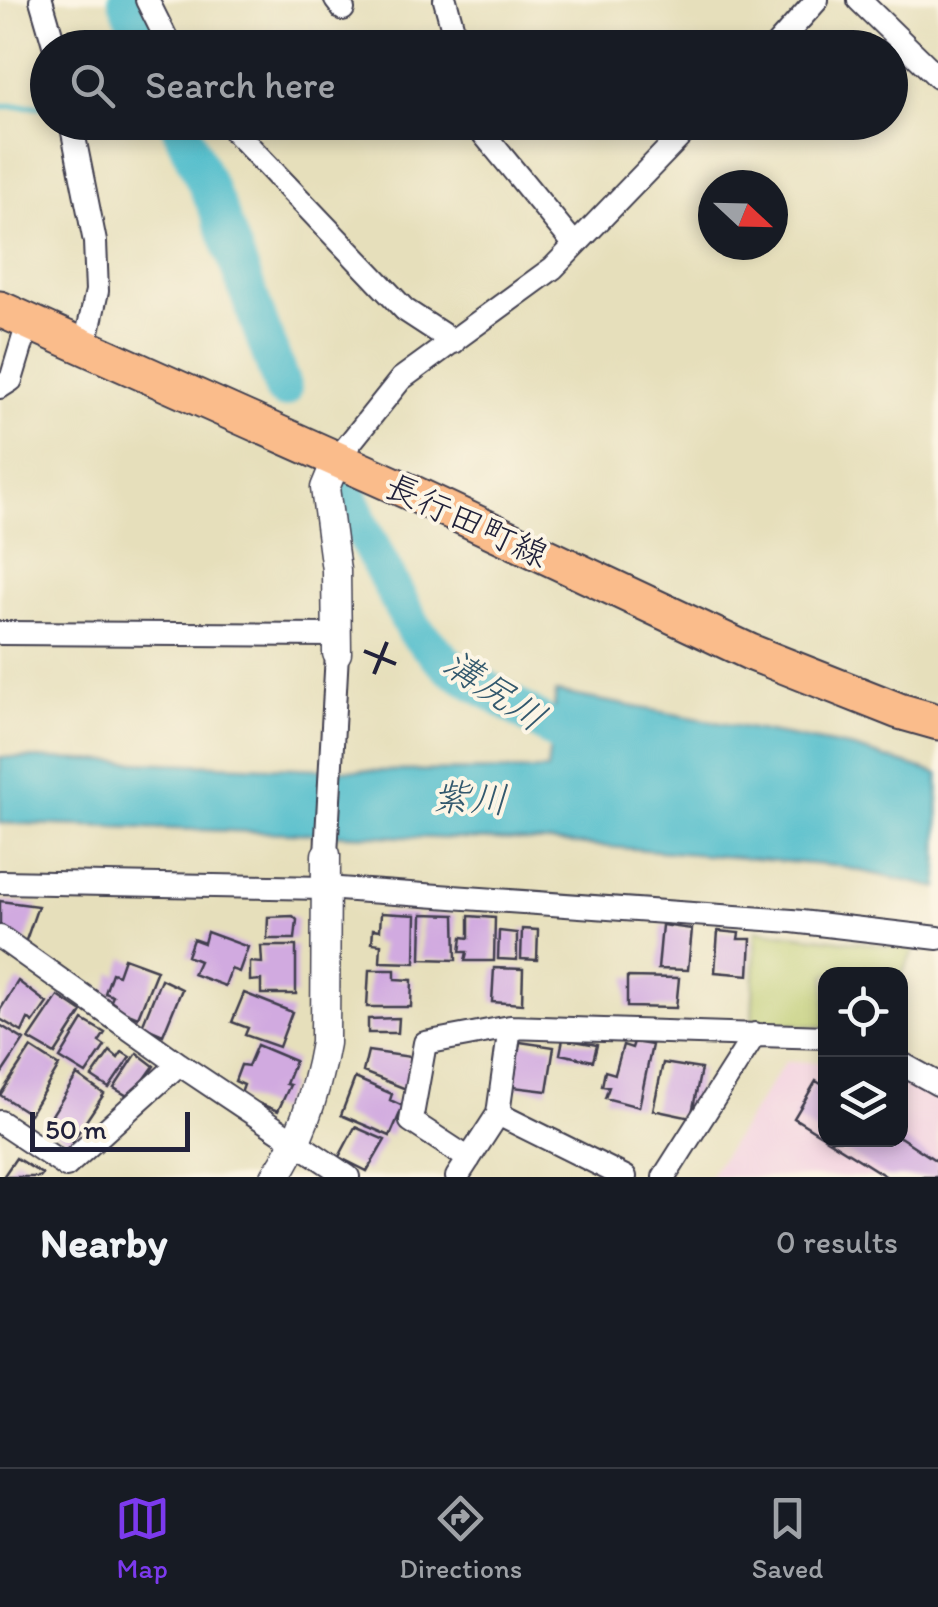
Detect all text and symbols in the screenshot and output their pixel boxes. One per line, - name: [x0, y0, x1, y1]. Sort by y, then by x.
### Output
- search box: [30, 30, 908, 140]
- icon: search: [65, 58, 120, 113]
- text: Search here: [145, 62, 336, 108]
- north arrow: [698, 170, 788, 260]
- street label: 長行田町線: [379, 464, 555, 576]
- water label: 溝尻川: [435, 639, 555, 741]
- water label: 紫川: [431, 773, 509, 823]
- map controls: [818, 967, 908, 1147]
- button: locate: [818, 967, 908, 1057]
- button: layers: [818, 1057, 908, 1147]
- scale bar: [30, 1107, 190, 1152]
- text: 50 m: [45, 1112, 107, 1146]
- text: Nearby: [40, 1217, 167, 1268]
- text: 0 results: [776, 1223, 898, 1261]
- tab: Map: [115, 1491, 170, 1585]
- tab: Directions: [399, 1491, 522, 1585]
- tab: Saved: [752, 1491, 823, 1585]

